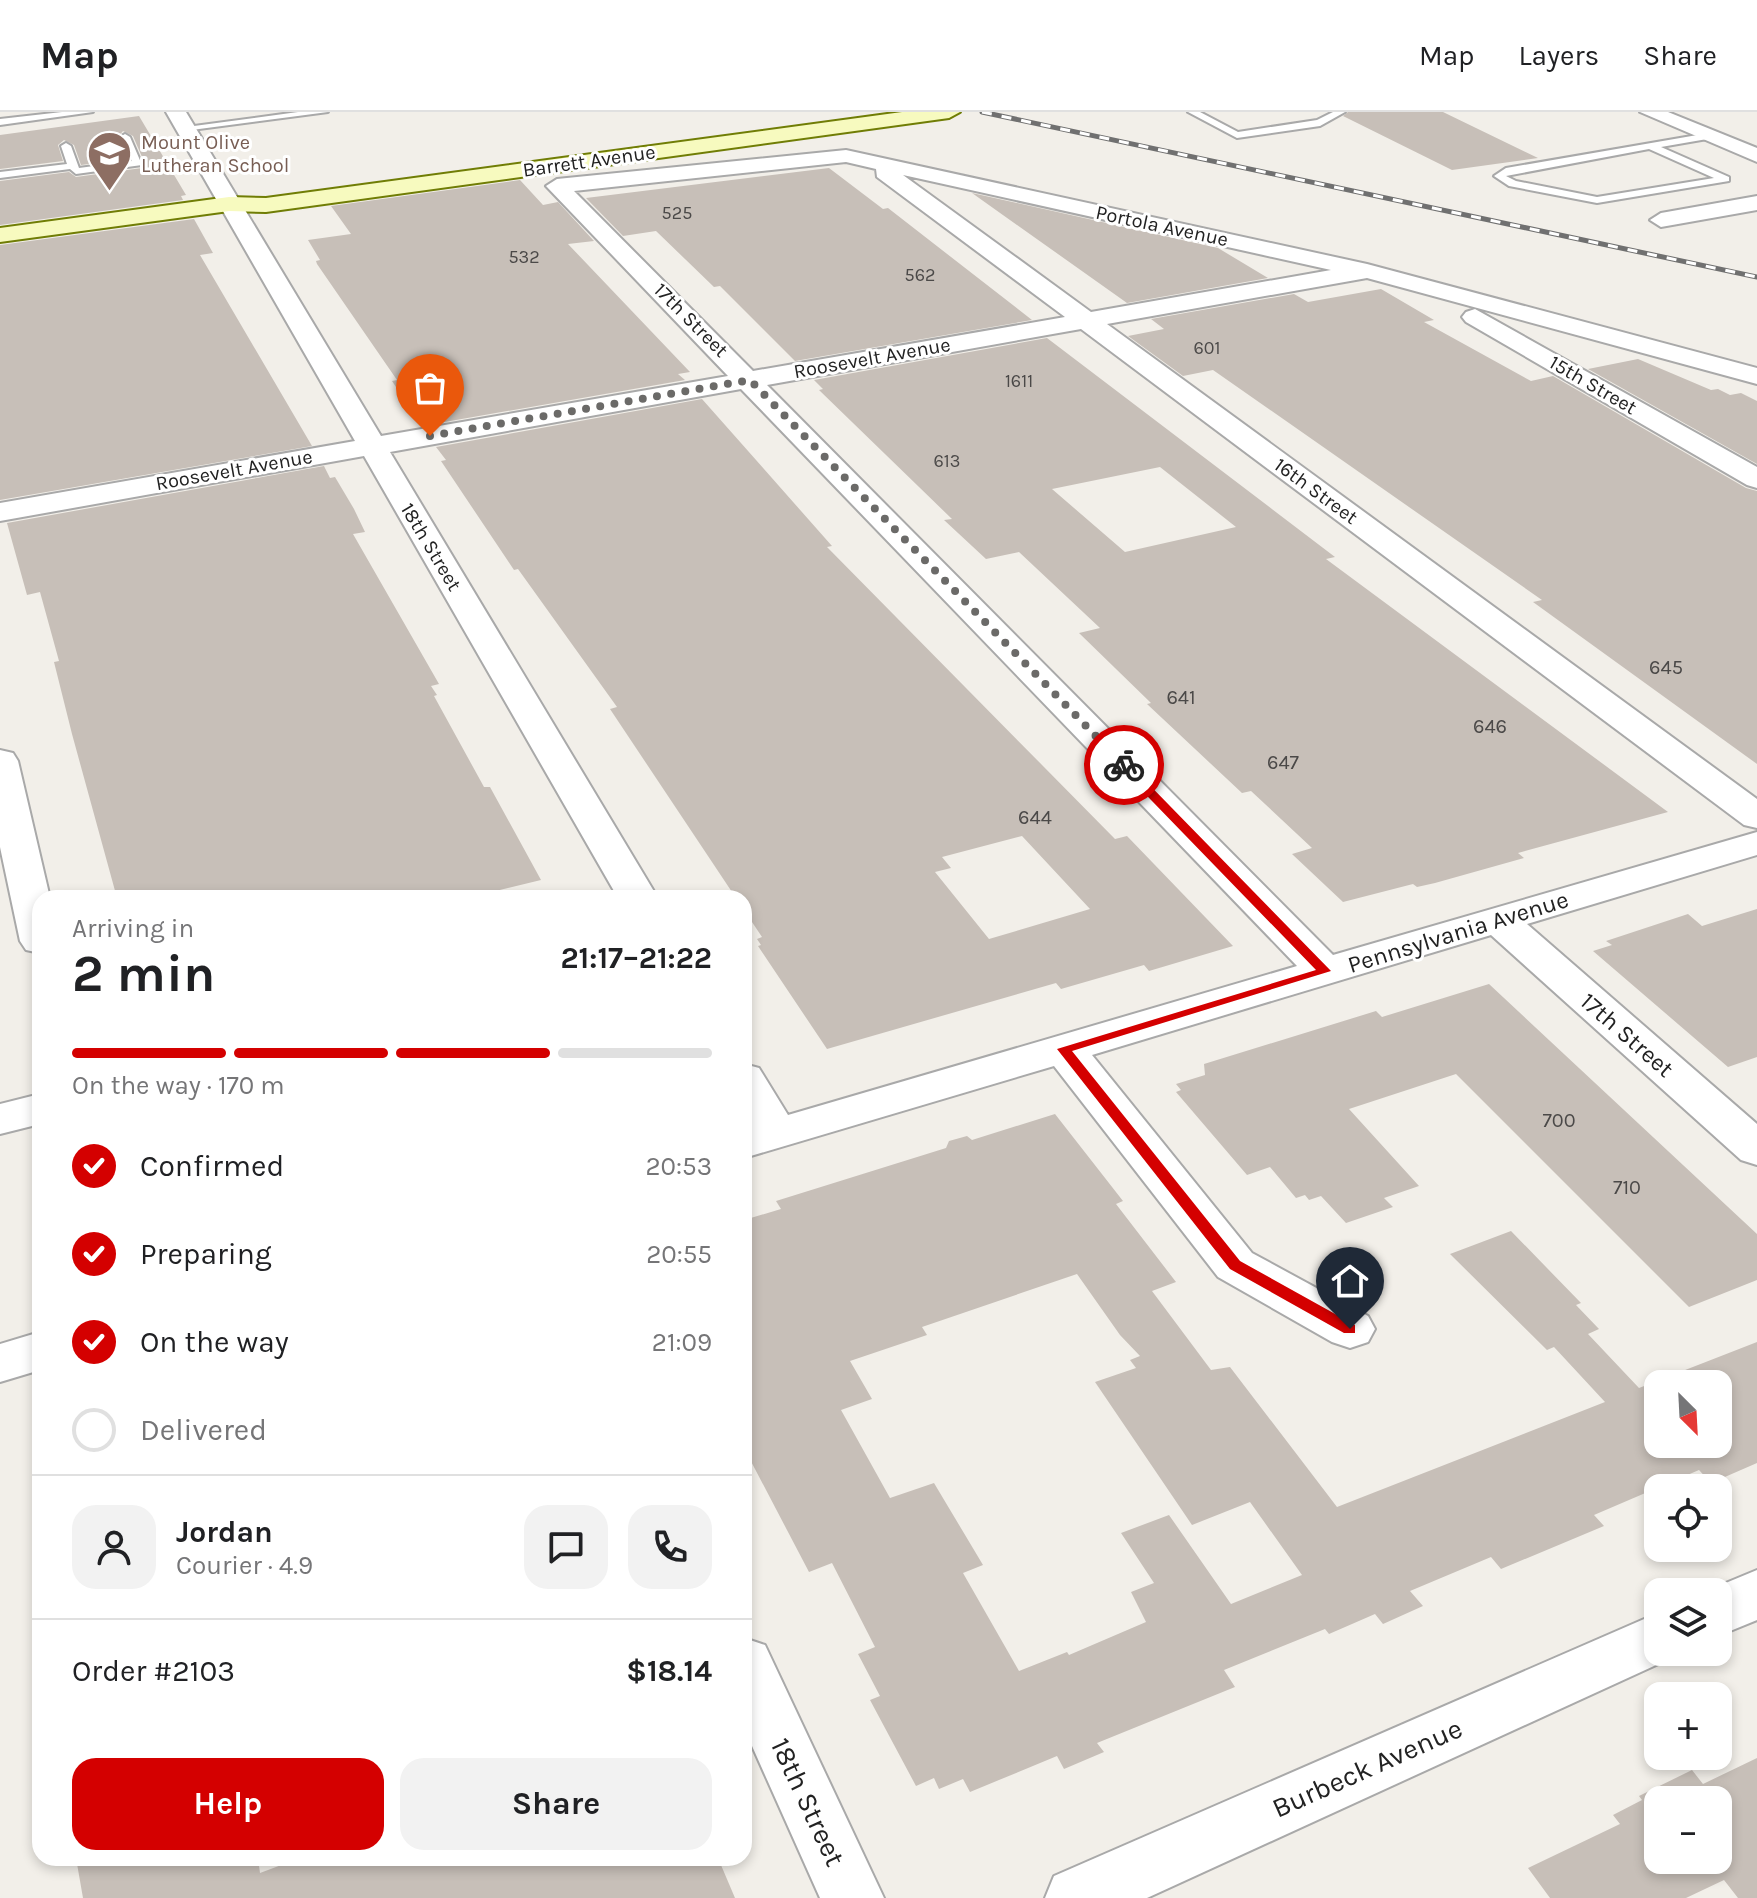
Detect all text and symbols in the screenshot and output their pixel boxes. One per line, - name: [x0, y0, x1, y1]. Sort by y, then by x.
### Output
- text: Map: [40, 33, 119, 78]
- text: Map: [1419, 39, 1474, 72]
- text: Layers: [1518, 39, 1599, 72]
- text: Share: [1643, 39, 1717, 72]
- school or university icon: Mount Olive Lutheran School: [86, 130, 134, 193]
- place label: Mount Olive Lutheran School: [141, 131, 289, 177]
- street label: Barrett Avenue: [521, 140, 657, 182]
- street label: Portola Avenue: [1094, 201, 1230, 251]
- house number: 525: [662, 202, 692, 224]
- house number: 532: [508, 246, 540, 268]
- house number: 562: [905, 264, 935, 286]
- street label: 17th Street: [649, 278, 733, 362]
- street label: Roosevelt Avenue: [792, 333, 952, 383]
- house number: 601: [1194, 337, 1220, 359]
- street label: 15th Street: [1545, 351, 1641, 419]
- pin: [396, 354, 464, 436]
- icon: bag: [408, 366, 452, 410]
- house number: 1611: [1005, 370, 1033, 392]
- street label: Roosevelt Avenue: [154, 445, 314, 495]
- house number: 613: [934, 450, 960, 472]
- street label: 16th Street: [1270, 453, 1363, 529]
- street label: 18th Street: [396, 499, 466, 595]
- house number: 645: [1649, 656, 1683, 679]
- house number: 641: [1166, 686, 1196, 709]
- house number: 646: [1473, 715, 1507, 738]
- courier: [1084, 725, 1164, 805]
- icon: bike: [1102, 743, 1146, 787]
- house number: 647: [1267, 751, 1300, 774]
- house number: 644: [1018, 806, 1052, 829]
- street label: Pennsylvania Avenue: [1344, 885, 1572, 979]
- text: Arriving in: [72, 913, 194, 944]
- text: 21:17–21:22: [560, 940, 712, 976]
- text: 2 min: [72, 943, 215, 1004]
- street label: 17th Street: [1575, 987, 1679, 1083]
- text: On the way · 170 m: [72, 1070, 285, 1101]
- house number: 700: [1542, 1109, 1576, 1132]
- icon: check: [72, 1144, 116, 1188]
- text: Confirmed: [140, 1148, 284, 1184]
- text: 20:53: [645, 1151, 712, 1182]
- house number: 710: [1613, 1176, 1641, 1199]
- icon: check: [72, 1232, 116, 1276]
- text: Preparing: [140, 1236, 272, 1272]
- text: 20:55: [646, 1239, 712, 1270]
- pin: [1316, 1247, 1384, 1329]
- icon: home: [1328, 1259, 1372, 1303]
- icon: check: [72, 1320, 116, 1364]
- text: On the way: [140, 1324, 289, 1360]
- text: 21:09: [652, 1327, 712, 1358]
- north arrow: [1644, 1370, 1732, 1458]
- map controls: [1644, 1370, 1732, 1874]
- text: Delivered: [140, 1412, 267, 1448]
- button: locate: [1644, 1474, 1732, 1562]
- button: person: [72, 1505, 156, 1589]
- button: chat: [524, 1505, 608, 1589]
- button: phone: [628, 1505, 712, 1589]
- text: Jordan: [176, 1514, 273, 1550]
- text: Courier · 4.9: [176, 1550, 313, 1581]
- button: layers: [1644, 1578, 1732, 1666]
- text: Order #2103: [72, 1653, 235, 1689]
- text: $18.14: [626, 1653, 712, 1689]
- button: +: [1644, 1682, 1732, 1770]
- street label: Burbeck Avenue: [1267, 1711, 1467, 1825]
- street label: 18th Street: [764, 1733, 852, 1871]
- button: Help: [72, 1758, 384, 1850]
- button: Share: [400, 1758, 712, 1850]
- button: −: [1644, 1786, 1732, 1874]

